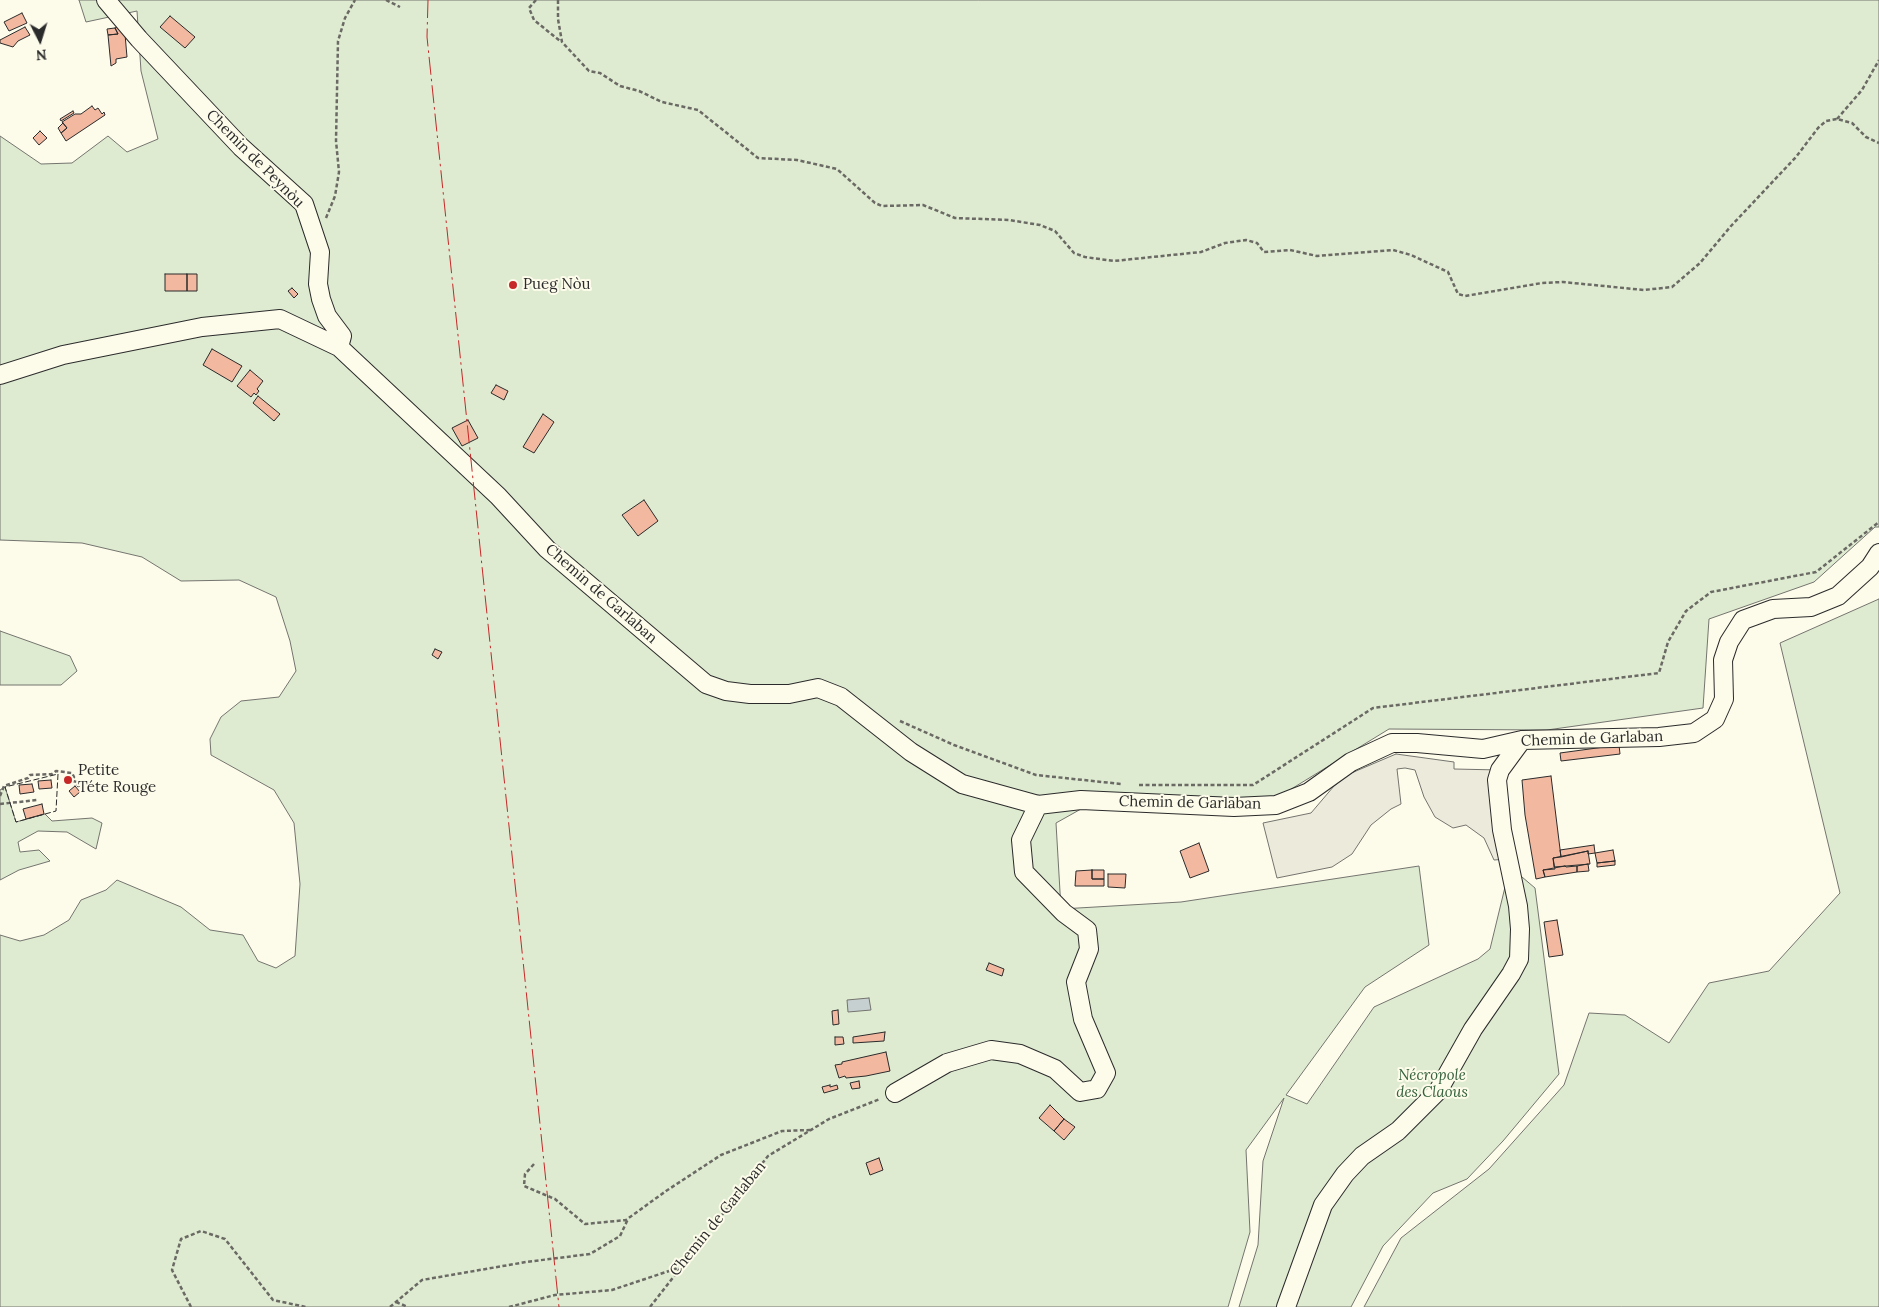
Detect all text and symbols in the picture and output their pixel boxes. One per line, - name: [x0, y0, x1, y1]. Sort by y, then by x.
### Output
- north arrow: [15, 15, 65, 65]
- text: N: [35, 46, 47, 64]
- street label: Chemin de Peynòu: [202, 106, 308, 212]
- place label: Pueg Nòu: [523, 276, 590, 294]
- marker: Pueg Nòu: [507, 279, 519, 291]
- street label: Chemin de Garlaban: [541, 541, 661, 647]
- street label: Chemin de Garlaban: [1521, 728, 1663, 750]
- place label: Petite Téte Rouge: [78, 762, 156, 797]
- marker: Petite Téte Rouge: [62, 774, 74, 786]
- street label: Chemin de Garlaban: [1119, 793, 1261, 813]
- park label: Nécropole des Claous: [1396, 1067, 1468, 1102]
- street label: Chemin de Garlaban: [666, 1158, 770, 1280]

